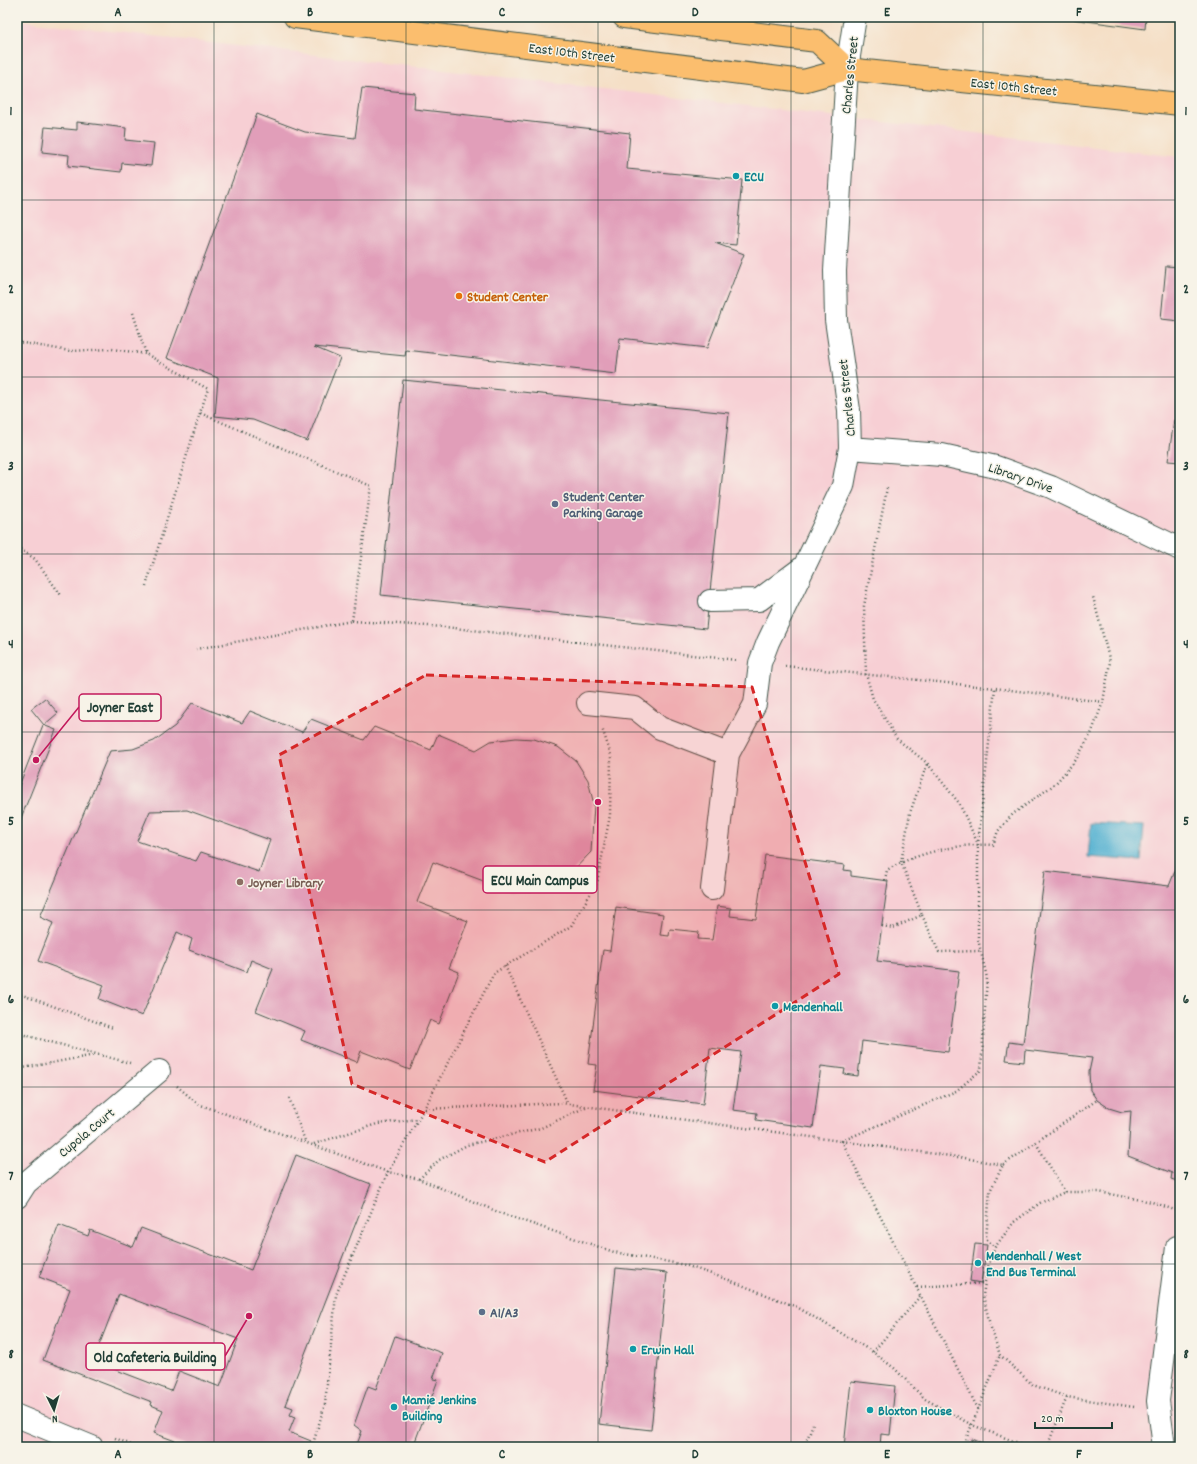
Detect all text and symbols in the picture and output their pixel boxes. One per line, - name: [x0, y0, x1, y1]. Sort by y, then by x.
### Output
- text: A: [114, 4, 122, 23]
- text: B: [307, 4, 313, 23]
- text: C: [499, 4, 506, 23]
- text: D: [692, 4, 699, 23]
- text: E: [884, 4, 891, 23]
- text: F: [1076, 4, 1082, 23]
- street label: Charles Street: [837, 36, 865, 115]
- street label: East 10th Street: [528, 39, 616, 69]
- street label: East 10th Street: [970, 74, 1058, 102]
- text: 1: [10, 103, 13, 122]
- text: 1: [1185, 103, 1188, 122]
- place label: ECU: [744, 168, 764, 188]
- marker: ECU: [731, 171, 741, 181]
- text: 2: [8, 281, 14, 300]
- text: 2: [1183, 281, 1189, 300]
- place label: Student Center: [467, 288, 549, 308]
- marker: Student Center: [454, 291, 464, 301]
- street label: Charles Street: [834, 358, 862, 437]
- text: 3: [8, 458, 14, 477]
- text: 3: [1183, 458, 1189, 477]
- street label: Library Drive: [985, 459, 1055, 499]
- place label: Student Center Parking Garage: [563, 488, 645, 524]
- marker: Student Center Parking Garage: [550, 499, 560, 509]
- text: 4: [8, 636, 14, 655]
- text: 4: [1183, 636, 1189, 655]
- callout: Joyner East: [79, 694, 161, 721]
- text: Joyner East: [87, 698, 154, 720]
- text: 5: [8, 813, 14, 832]
- text: 5: [1183, 813, 1189, 832]
- callout: ECU Main Campus: [483, 866, 597, 893]
- text: ECU Main Campus: [491, 871, 589, 893]
- place label: Joyner Library: [248, 874, 324, 894]
- marker: Joyner Library: [235, 877, 245, 887]
- text: 6: [8, 991, 15, 1010]
- text: 6: [1183, 991, 1190, 1010]
- place label: Mendenhall: [783, 998, 843, 1018]
- marker: Mendenhall: [770, 1001, 780, 1011]
- street label: Cupola Court: [55, 1104, 120, 1163]
- text: 7: [9, 1168, 14, 1187]
- text: 7: [1184, 1168, 1189, 1187]
- place label: Mendenhall / West End Bus Terminal: [986, 1247, 1082, 1283]
- marker: Mendenhall / West End Bus Terminal: [973, 1258, 983, 1268]
- place label: A1/A3: [490, 1304, 519, 1324]
- marker: A1/A3: [477, 1307, 487, 1317]
- place label: Erwin Hall: [641, 1341, 695, 1361]
- callout: Old Cafeteria Building: [86, 1343, 225, 1370]
- marker: Erwin Hall: [628, 1344, 638, 1354]
- text: 8: [8, 1346, 14, 1365]
- text: 8: [1183, 1346, 1189, 1365]
- text: Old Cafeteria Building: [93, 1348, 217, 1370]
- north arrow: [34, 1390, 74, 1430]
- place label: Mamie Jenkins Building: [402, 1391, 477, 1427]
- marker: Mamie Jenkins Building: [389, 1402, 399, 1412]
- place label: Bloxton House: [878, 1402, 952, 1422]
- scale bar: [1035, 1404, 1112, 1430]
- marker: Bloxton House: [865, 1405, 875, 1415]
- text: N: [51, 1410, 58, 1426]
- text: 20 m: [1041, 1411, 1064, 1428]
- text: A: [114, 1446, 122, 1464]
- text: B: [307, 1446, 313, 1464]
- text: C: [499, 1446, 506, 1464]
- text: D: [692, 1446, 699, 1464]
- text: E: [884, 1446, 891, 1464]
- text: F: [1076, 1446, 1082, 1464]

